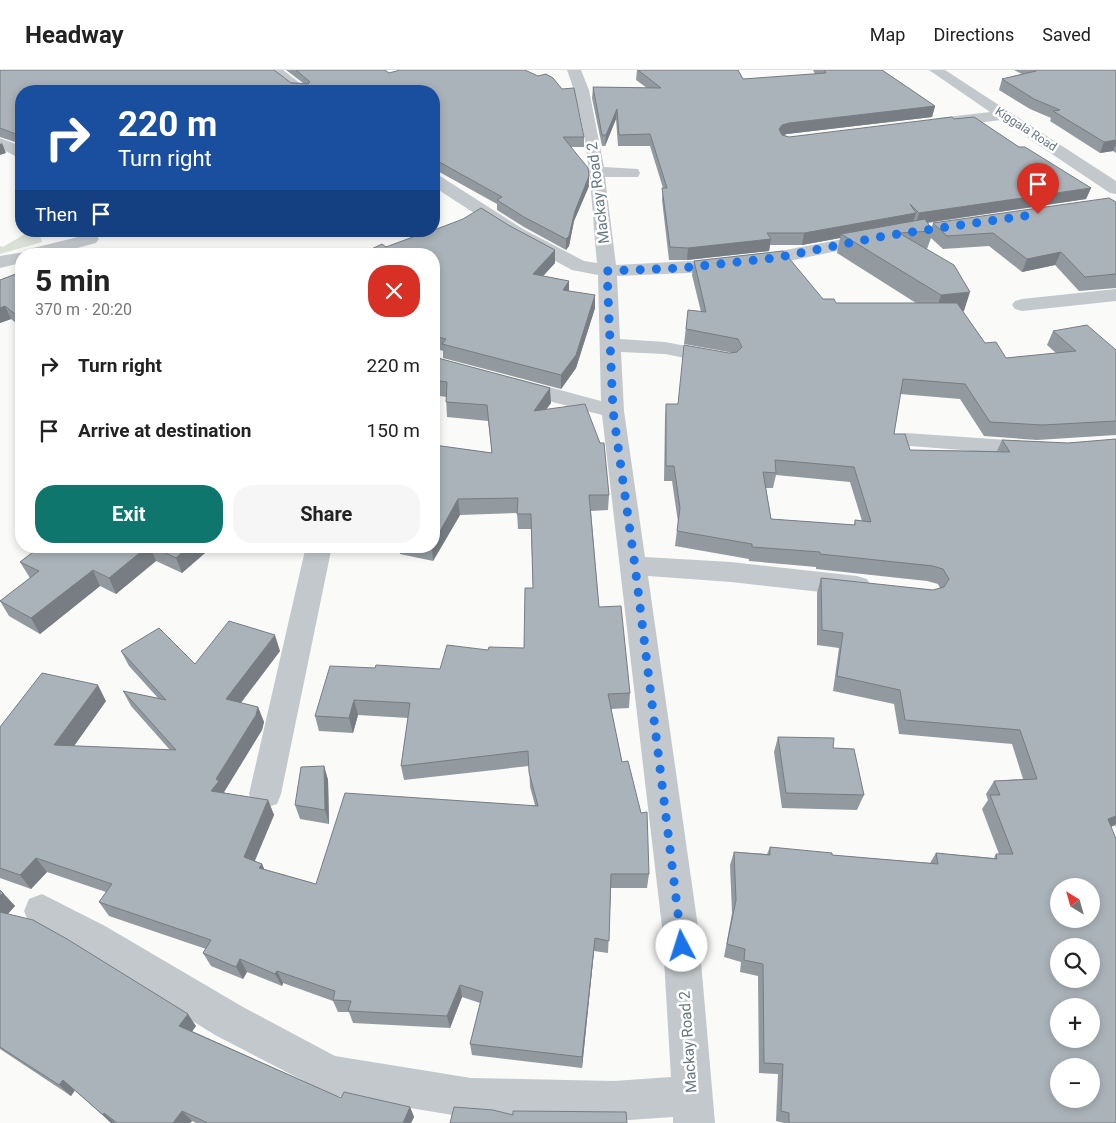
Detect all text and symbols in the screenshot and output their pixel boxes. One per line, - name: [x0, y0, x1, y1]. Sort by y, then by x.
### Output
- text: Headway: [25, 21, 124, 49]
- text: Map: [870, 24, 905, 45]
- text: Directions: [933, 24, 1014, 45]
- text: Saved: [1042, 24, 1091, 45]
- text: 220 m: [118, 104, 217, 145]
- street label: Kiggala Road: [993, 104, 1059, 154]
- icon: right: [35, 105, 100, 170]
- street label: Mackay Road 2: [583, 141, 613, 245]
- text: Turn right: [118, 146, 212, 171]
- pin: [1017, 163, 1059, 214]
- icon: arrive: [1024, 170, 1052, 198]
- icon: arrive: [87, 200, 115, 228]
- text: Then: [35, 203, 77, 226]
- text: 5 min: [35, 263, 110, 298]
- button: close: [368, 265, 420, 317]
- text: 370 m · 20:20: [35, 300, 132, 319]
- icon: right: [35, 352, 63, 380]
- text: Turn right: [78, 354, 162, 377]
- text: 220 m: [367, 354, 420, 377]
- icon: arrive: [35, 417, 63, 445]
- text: Arrive at destination: [78, 419, 251, 442]
- text: 150 m: [367, 419, 420, 442]
- button: Exit: [35, 485, 223, 543]
- button: Share: [233, 485, 420, 543]
- north arrow: [1050, 878, 1100, 928]
- map controls: [1050, 878, 1100, 1108]
- position arrow: [655, 919, 707, 971]
- button: search: [1050, 938, 1100, 988]
- street label: Mackay Road 2: [675, 990, 701, 1094]
- button: +: [1050, 998, 1100, 1048]
- button: −: [1050, 1058, 1100, 1108]

